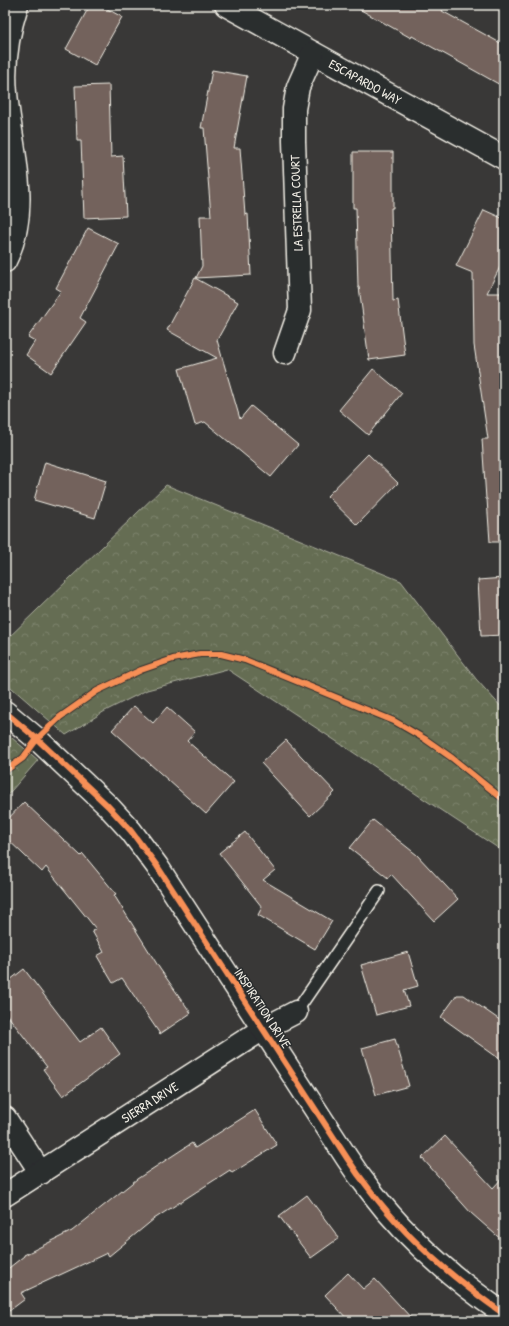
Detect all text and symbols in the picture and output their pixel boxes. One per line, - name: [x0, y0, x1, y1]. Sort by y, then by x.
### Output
- street label: ESCAPARDO WAY: [326, 54, 405, 109]
- street label: LA ESTRELLA COURT: [285, 154, 307, 251]
- street label: INSPIRATION DRIVE: [230, 965, 296, 1052]
- street label: SIERRA DRIVE: [118, 1077, 182, 1127]

